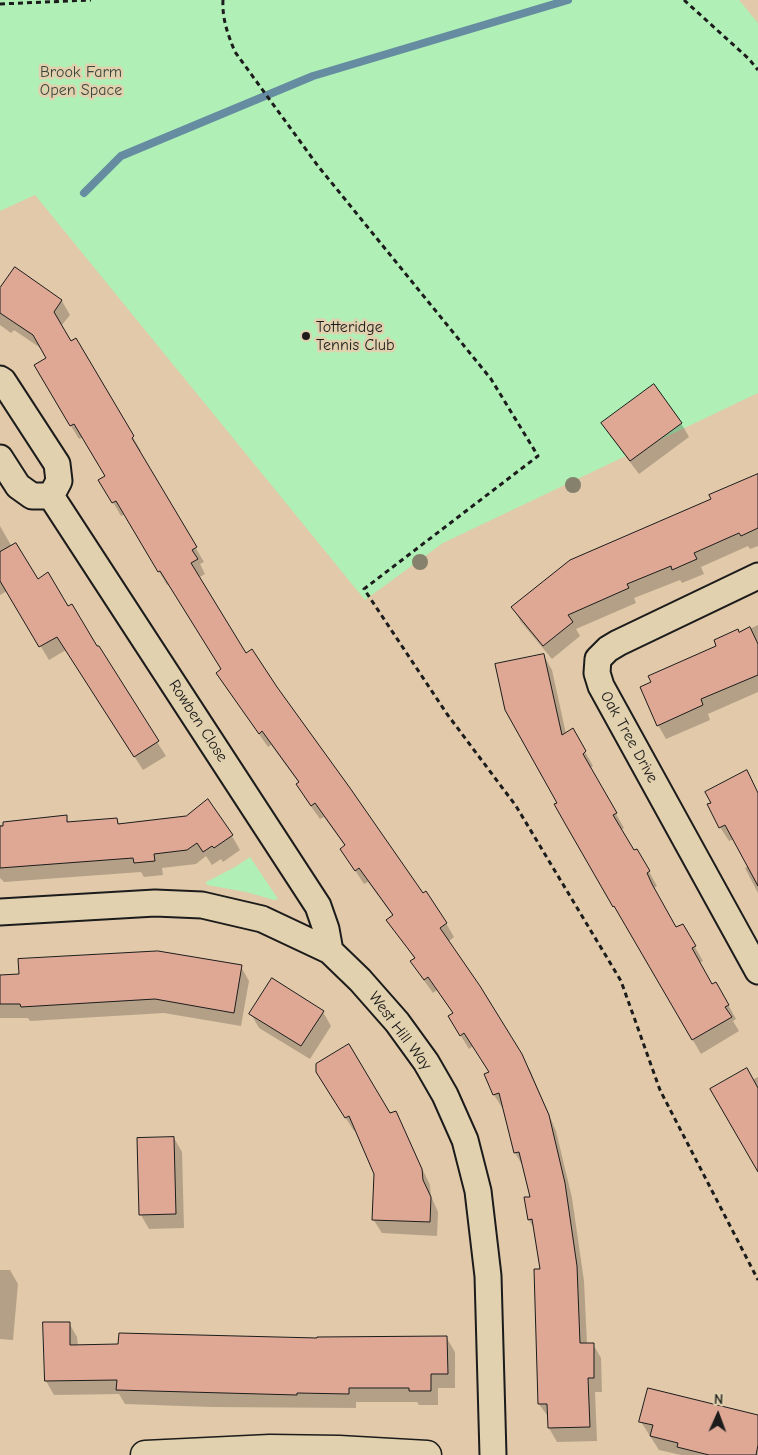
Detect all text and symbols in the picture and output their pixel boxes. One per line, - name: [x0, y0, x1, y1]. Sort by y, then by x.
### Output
- park label: Brook Farm Open Space: [40, 62, 122, 100]
- place label: Totteridge Tennis Club: [316, 317, 394, 355]
- marker: Totteridge Tennis Club: [300, 330, 312, 342]
- street label: Rowben Close: [164, 676, 232, 766]
- street label: Oak Tree Drive: [596, 688, 662, 786]
- street label: West Hill Way: [364, 988, 436, 1074]
- north arrow: [693, 1390, 743, 1440]
- text: N: [714, 1391, 723, 1408]

